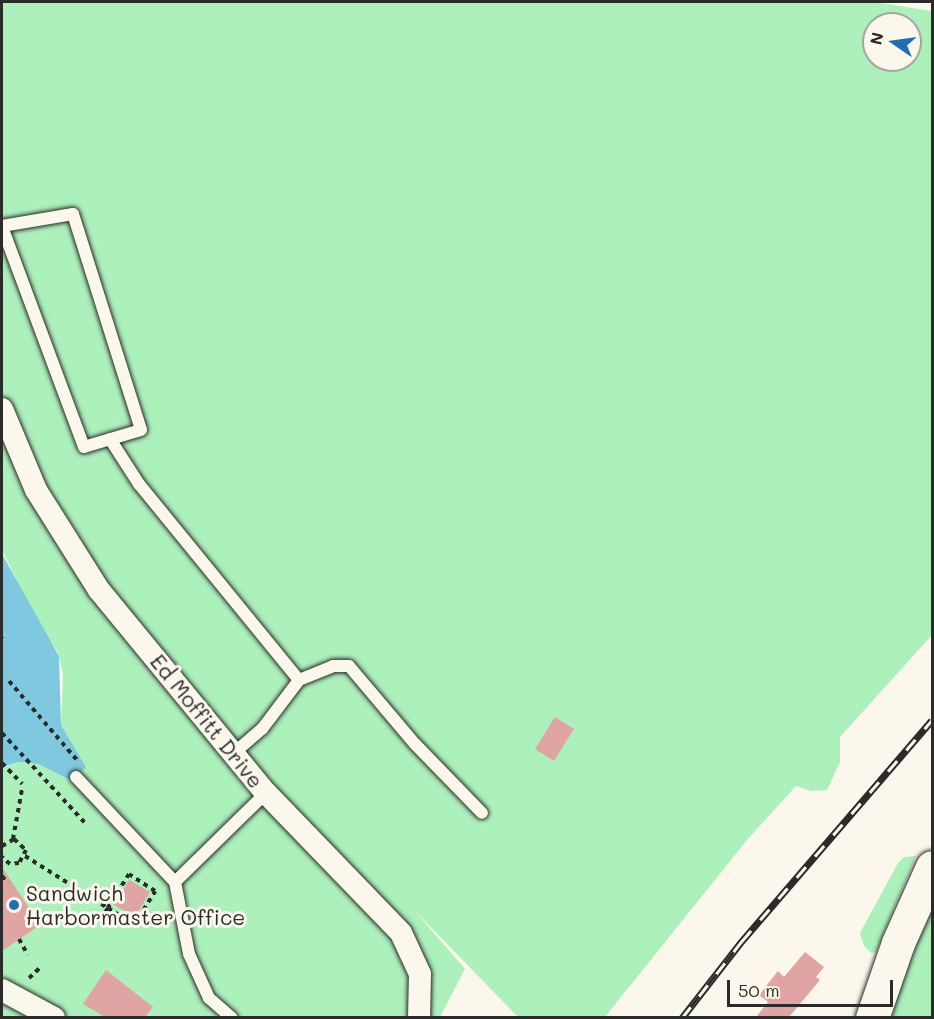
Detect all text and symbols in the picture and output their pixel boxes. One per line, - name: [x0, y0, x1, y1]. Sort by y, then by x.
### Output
- north arrow: [862, 12, 922, 72]
- text: N: [864, 30, 888, 47]
- street label: Ed Moffitt Drive: [145, 649, 269, 793]
- place label: Sandwich Harbormaster Office: [26, 880, 245, 930]
- marker: Sandwich Harbormaster Office: [7, 898, 21, 912]
- scale bar: [730, 968, 896, 1006]
- text: 50 m: [738, 978, 780, 1002]

